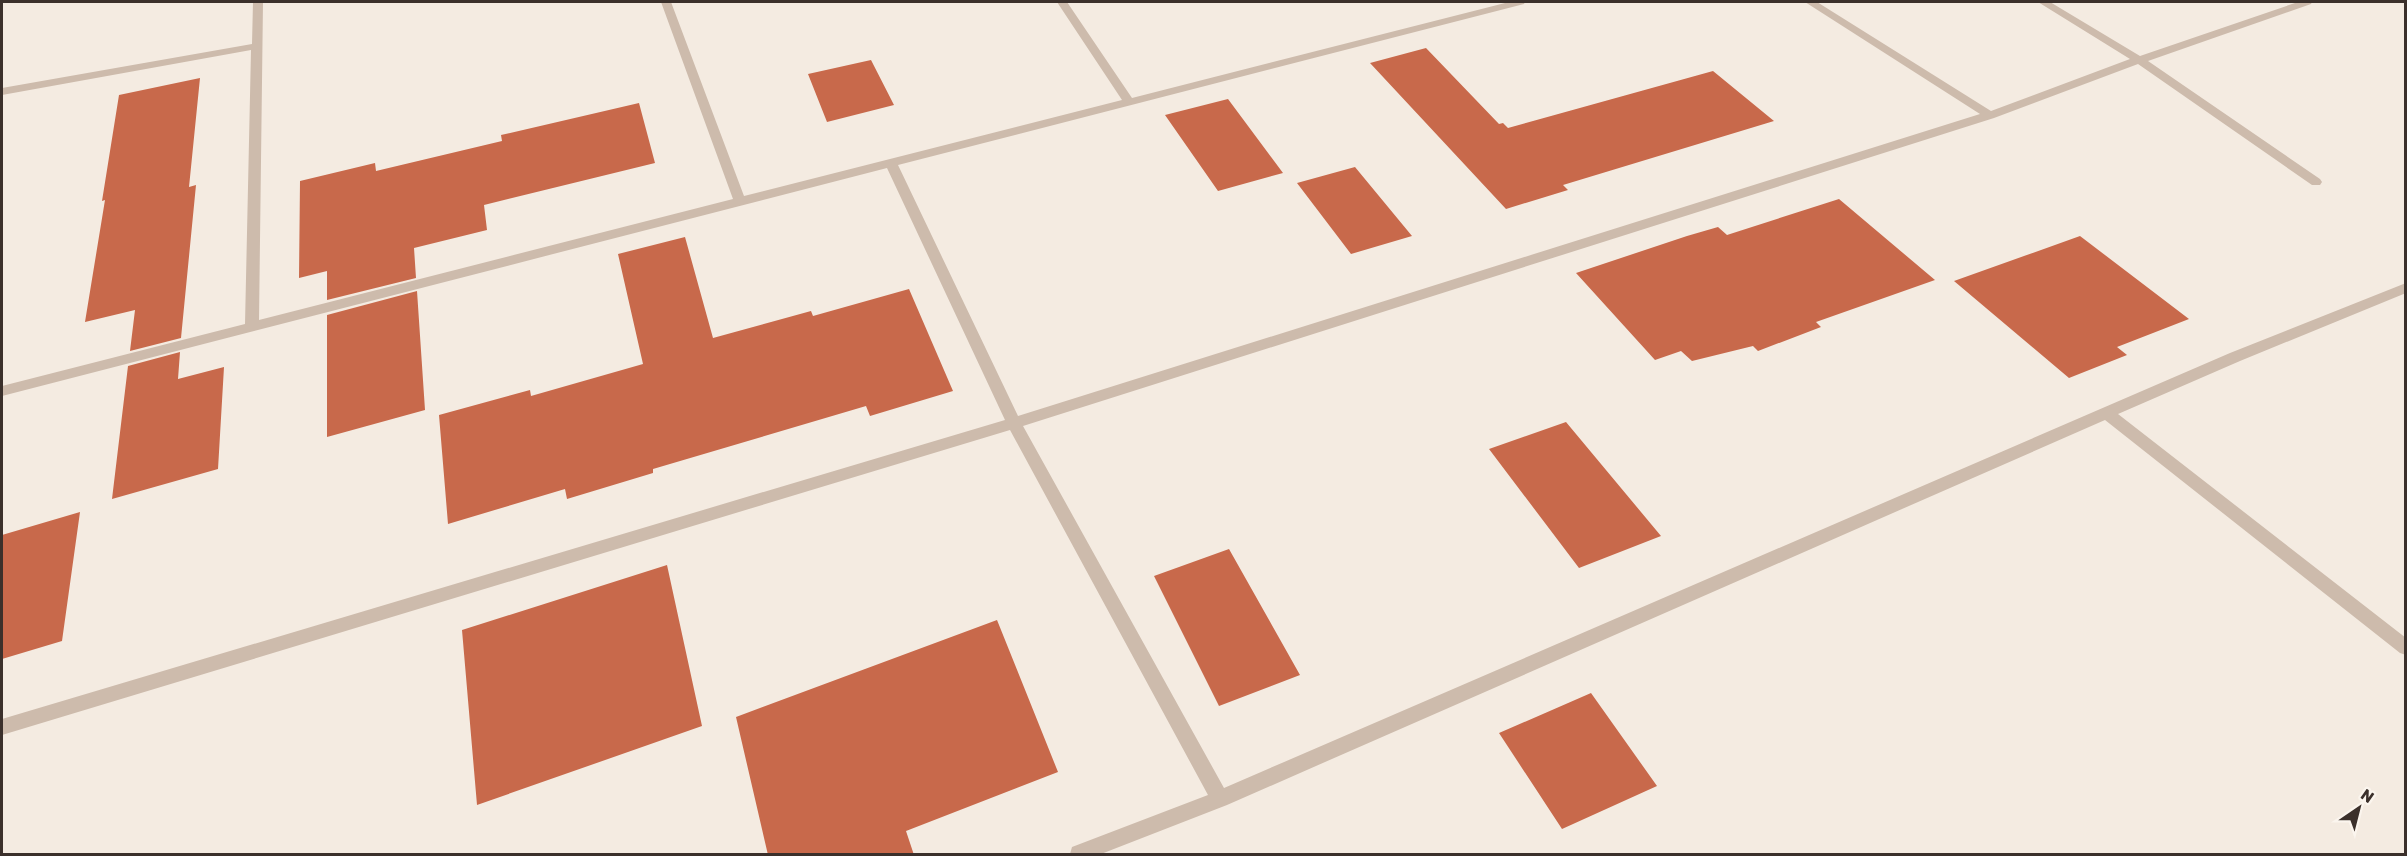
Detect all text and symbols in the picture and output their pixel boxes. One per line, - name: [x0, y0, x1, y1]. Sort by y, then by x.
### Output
- north arrow: [2329, 778, 2389, 838]
- text: N: [2357, 785, 2377, 807]

